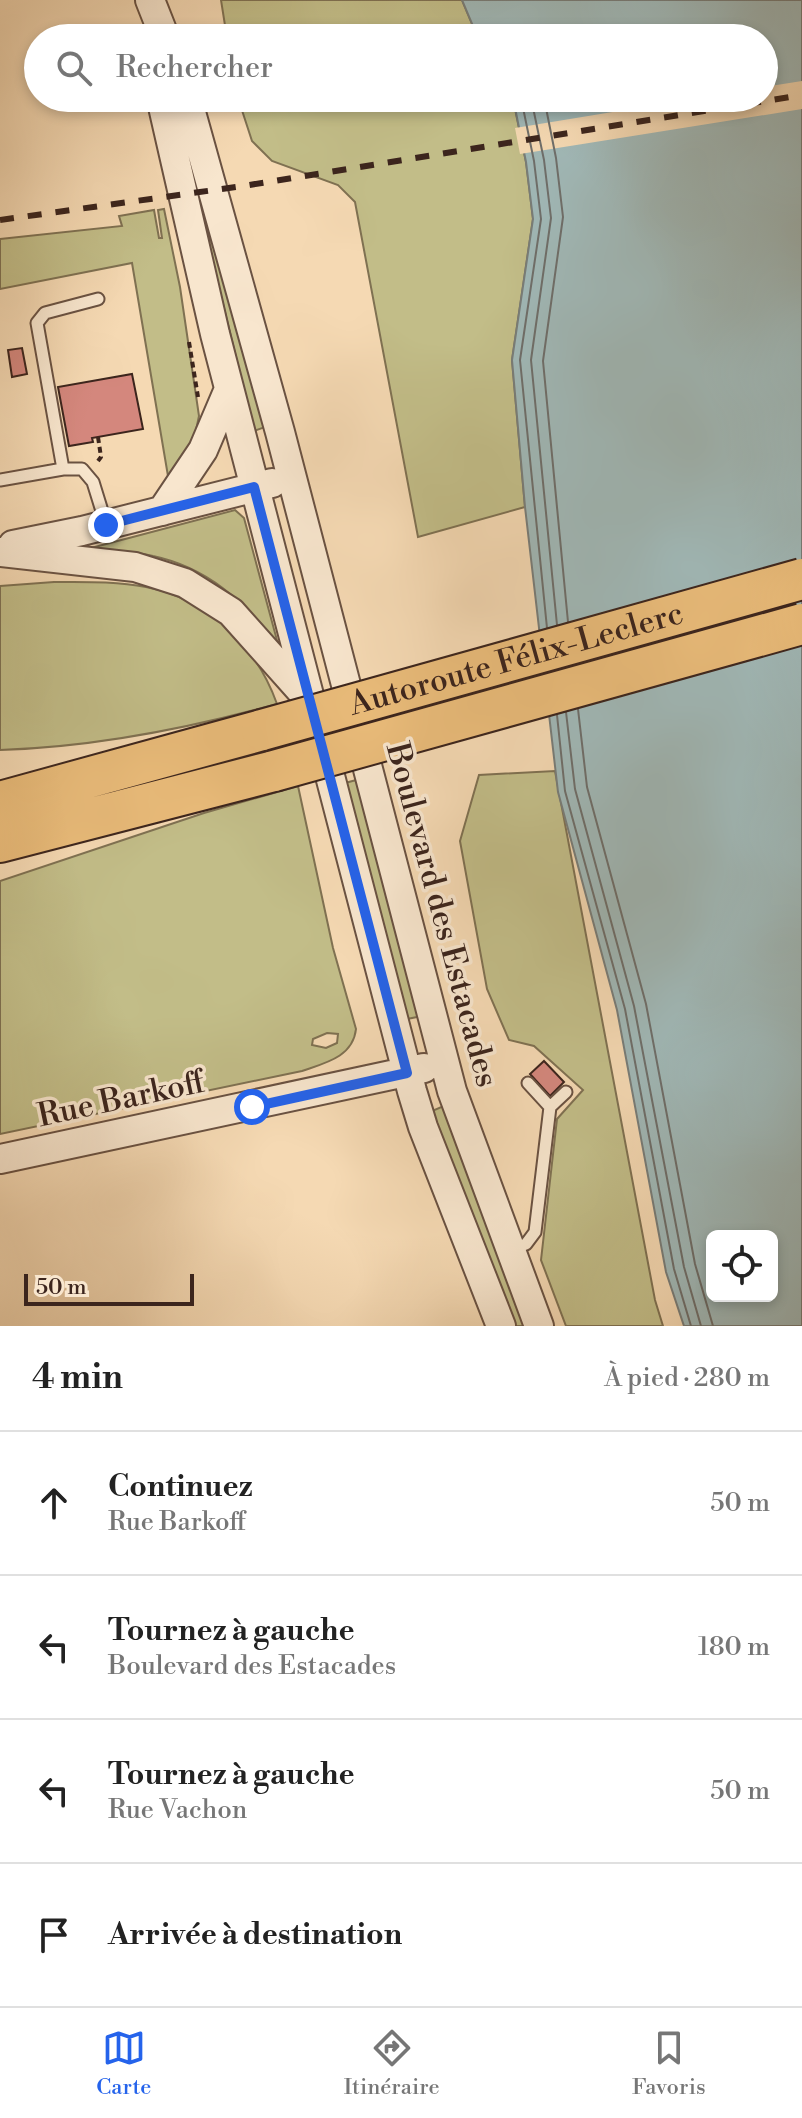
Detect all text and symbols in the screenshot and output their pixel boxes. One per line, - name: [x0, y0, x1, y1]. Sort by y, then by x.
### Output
- search box: [24, 24, 778, 112]
- icon: search: [52, 46, 96, 90]
- text: Rechercher: [116, 49, 273, 87]
- route end: [88, 507, 124, 543]
- street label: Autoroute Félix-Leclerc: [344, 593, 688, 725]
- street label: Boulevard des Estacades: [377, 738, 507, 1091]
- street label: Rue Barkoff: [34, 1062, 209, 1136]
- route start: [234, 1089, 270, 1125]
- map controls: [706, 1230, 778, 1302]
- button: locate: [706, 1230, 778, 1302]
- scale bar: [24, 1270, 194, 1306]
- text: 50 m: [36, 1274, 87, 1301]
- text: 4 min: [32, 1357, 123, 1399]
- text: À pied · 280 m: [604, 1362, 770, 1394]
- text: Continuez: [108, 1468, 253, 1506]
- icon: ahead: [32, 1481, 76, 1525]
- text: 50 m: [710, 1487, 770, 1519]
- text: Rue Barkoff: [108, 1506, 246, 1538]
- text: Tournez à gauche: [108, 1612, 355, 1650]
- icon: left: [32, 1625, 76, 1669]
- text: 180 m: [698, 1631, 770, 1663]
- text: Boulevard des Estacades: [108, 1650, 396, 1682]
- text: Tournez à gauche: [108, 1756, 355, 1794]
- icon: left: [32, 1769, 76, 1813]
- text: 50 m: [710, 1775, 770, 1807]
- text: Rue Vachon: [108, 1794, 247, 1826]
- icon: arrive: [32, 1913, 76, 1957]
- text: Arrivée à destination: [108, 1916, 402, 1954]
- tab: Carte: [96, 2026, 151, 2101]
- tab: Itinéraire: [344, 2026, 440, 2101]
- tab: Favoris: [632, 2026, 706, 2101]

